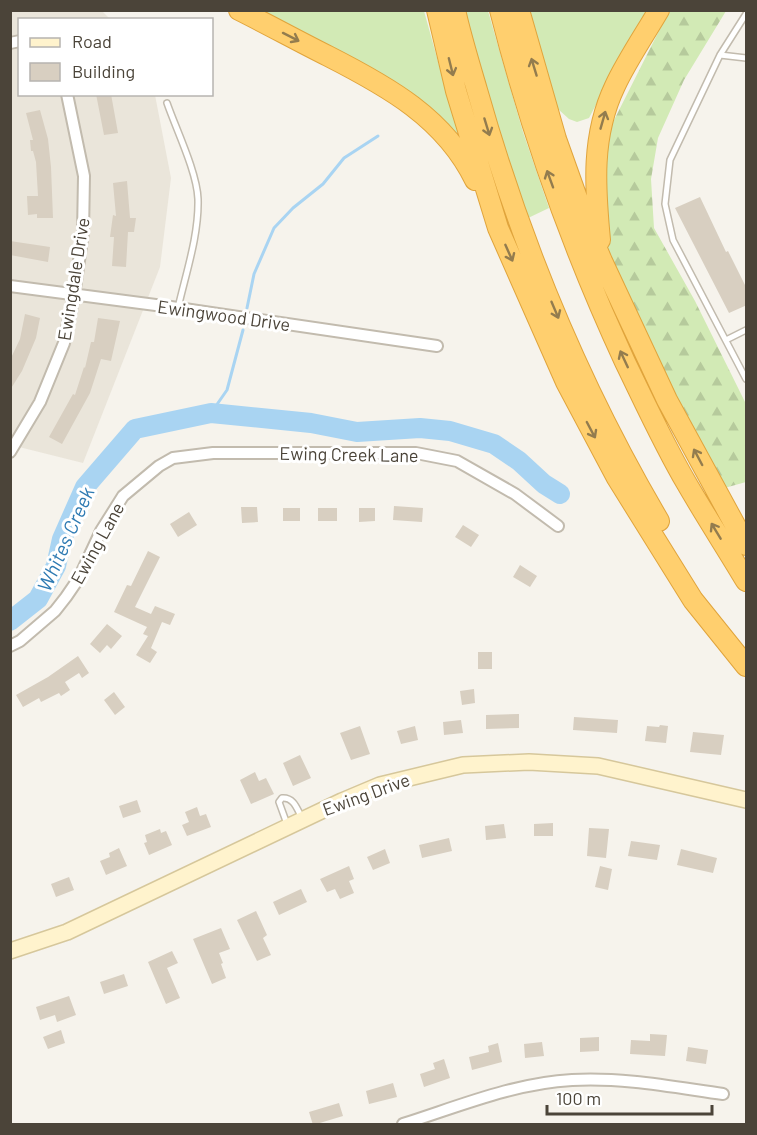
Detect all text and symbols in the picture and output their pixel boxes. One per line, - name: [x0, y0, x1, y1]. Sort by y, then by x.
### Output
- legend: [18, 18, 213, 96]
- text: Road: [72, 30, 112, 52]
- one-way arrow: [281, 32, 299, 43]
- one-way arrow: [445, 57, 457, 76]
- one-way arrow: [528, 58, 539, 77]
- text: Building: [72, 60, 135, 82]
- one-way arrow: [598, 110, 609, 129]
- one-way arrow: [483, 117, 494, 136]
- one-way arrow: [543, 170, 554, 189]
- street label: Ewingdale Drive: [52, 216, 94, 342]
- one-way arrow: [504, 244, 515, 262]
- street label: Ewingwood Drive: [156, 295, 292, 335]
- one-way arrow: [549, 301, 561, 319]
- one-way arrow: [618, 351, 630, 369]
- one-way arrow: [586, 420, 597, 438]
- street label: Ewing Creek Lane: [279, 442, 419, 466]
- one-way arrow: [692, 449, 703, 467]
- water label: Whites Creek: [31, 483, 99, 595]
- street label: Ewing Lane: [66, 498, 128, 588]
- one-way arrow: [709, 523, 721, 540]
- street label: Ewing Drive: [319, 768, 413, 820]
- scale bar: [547, 1078, 712, 1116]
- text: 100 m: [556, 1087, 601, 1109]

